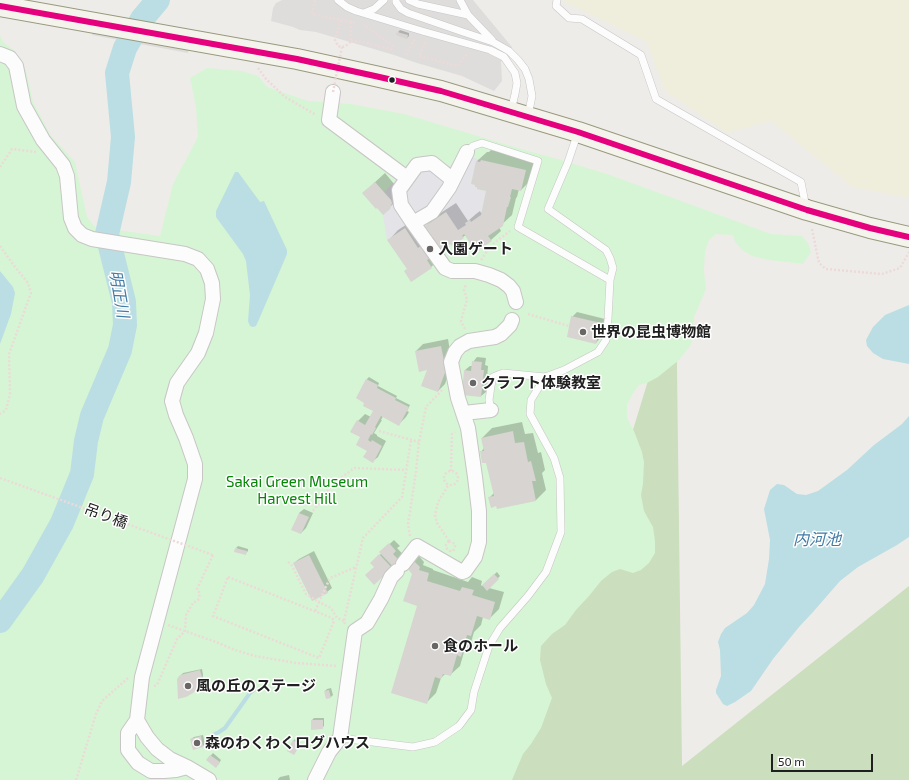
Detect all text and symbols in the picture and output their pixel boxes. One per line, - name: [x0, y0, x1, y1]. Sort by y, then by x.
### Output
- unlabelled marker: [387, 75, 397, 85]
- place label: 入園ゲート: [438, 240, 513, 258]
- marker: 入園ゲート: [425, 244, 435, 254]
- water label: 明正川: [105, 269, 133, 319]
- place label: 世界の昆虫博物館: [591, 323, 711, 341]
- marker: 世界の昆虫博物館: [578, 327, 588, 337]
- place label: クラフト体験教室: [481, 374, 601, 392]
- marker: クラフト体験教室: [468, 378, 478, 388]
- park label: Sakai Green Museum Harvest Hill: [226, 473, 368, 508]
- street label: 吊り橋: [82, 500, 130, 532]
- water label: 内河池: [793, 530, 841, 550]
- place label: 食のホール: [443, 637, 518, 655]
- marker: 食のホール: [430, 641, 440, 651]
- place label: 風の丘のステージ: [196, 677, 316, 695]
- marker: 風の丘のステージ: [183, 681, 193, 691]
- place label: 森のわくわくログハウス: [205, 734, 370, 752]
- marker: 森のわくわくログハウス: [192, 738, 202, 748]
- scale bar: [773, 746, 875, 772]
- text: 50 m: [778, 754, 805, 768]

